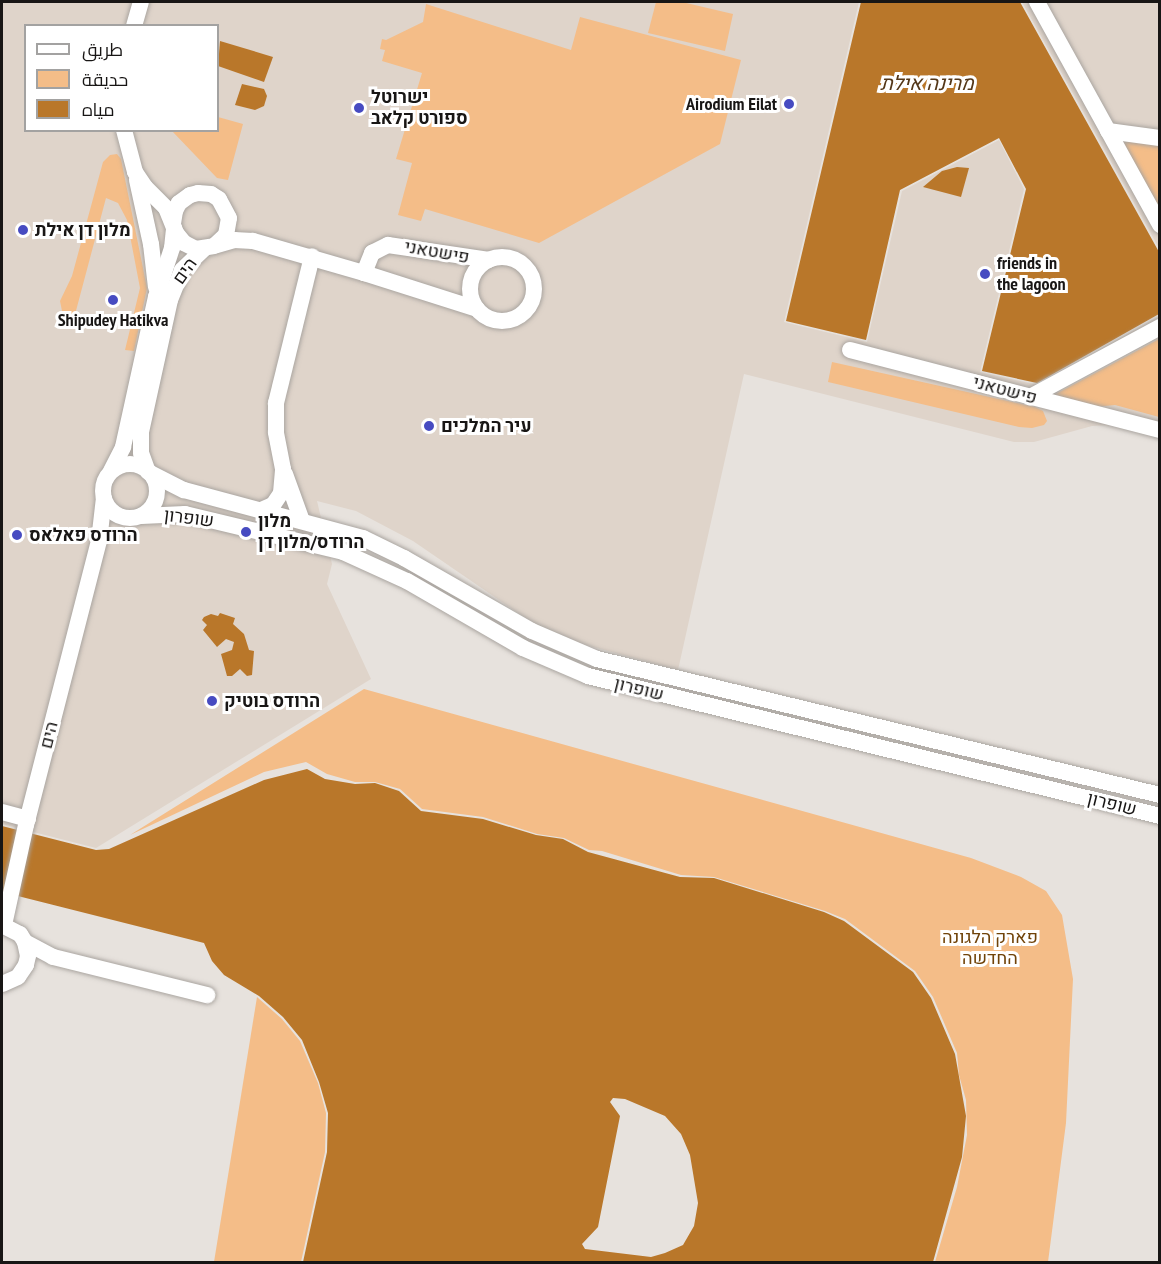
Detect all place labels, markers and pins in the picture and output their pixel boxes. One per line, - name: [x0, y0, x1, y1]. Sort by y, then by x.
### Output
- place label: ישרוטל ספורט קלאב: [371, 87, 468, 130]
- place label: Airodium Eilat: [686, 93, 777, 115]
- marker: Airodium Eilat: [782, 97, 796, 111]
- marker: ישרוטל ספורט קלאב: [352, 101, 366, 115]
- place label: מלון דן אילת: [35, 219, 131, 241]
- marker: מלון דן אילת: [16, 223, 30, 237]
- place label: friends in the lagoon: [997, 253, 1066, 296]
- marker: friends in the lagoon: [978, 267, 992, 281]
- marker: Shipudey Hatikva: [106, 293, 120, 307]
- place label: Shipudey Hatikva: [57, 309, 169, 331]
- place label: עיר המלכים: [441, 415, 532, 437]
- marker: עיר המלכים: [422, 419, 436, 433]
- place label: מלון הרודס/מלון דן: [258, 511, 364, 554]
- place label: הרודס פאלאס: [29, 524, 138, 546]
- marker: מלון הרודס/מלון דן: [239, 525, 253, 539]
- marker: הרודס פאלאס: [10, 528, 24, 542]
- place label: הרודס בוטיק: [224, 690, 320, 712]
- marker: הרודס בוטיק: [205, 694, 219, 708]

